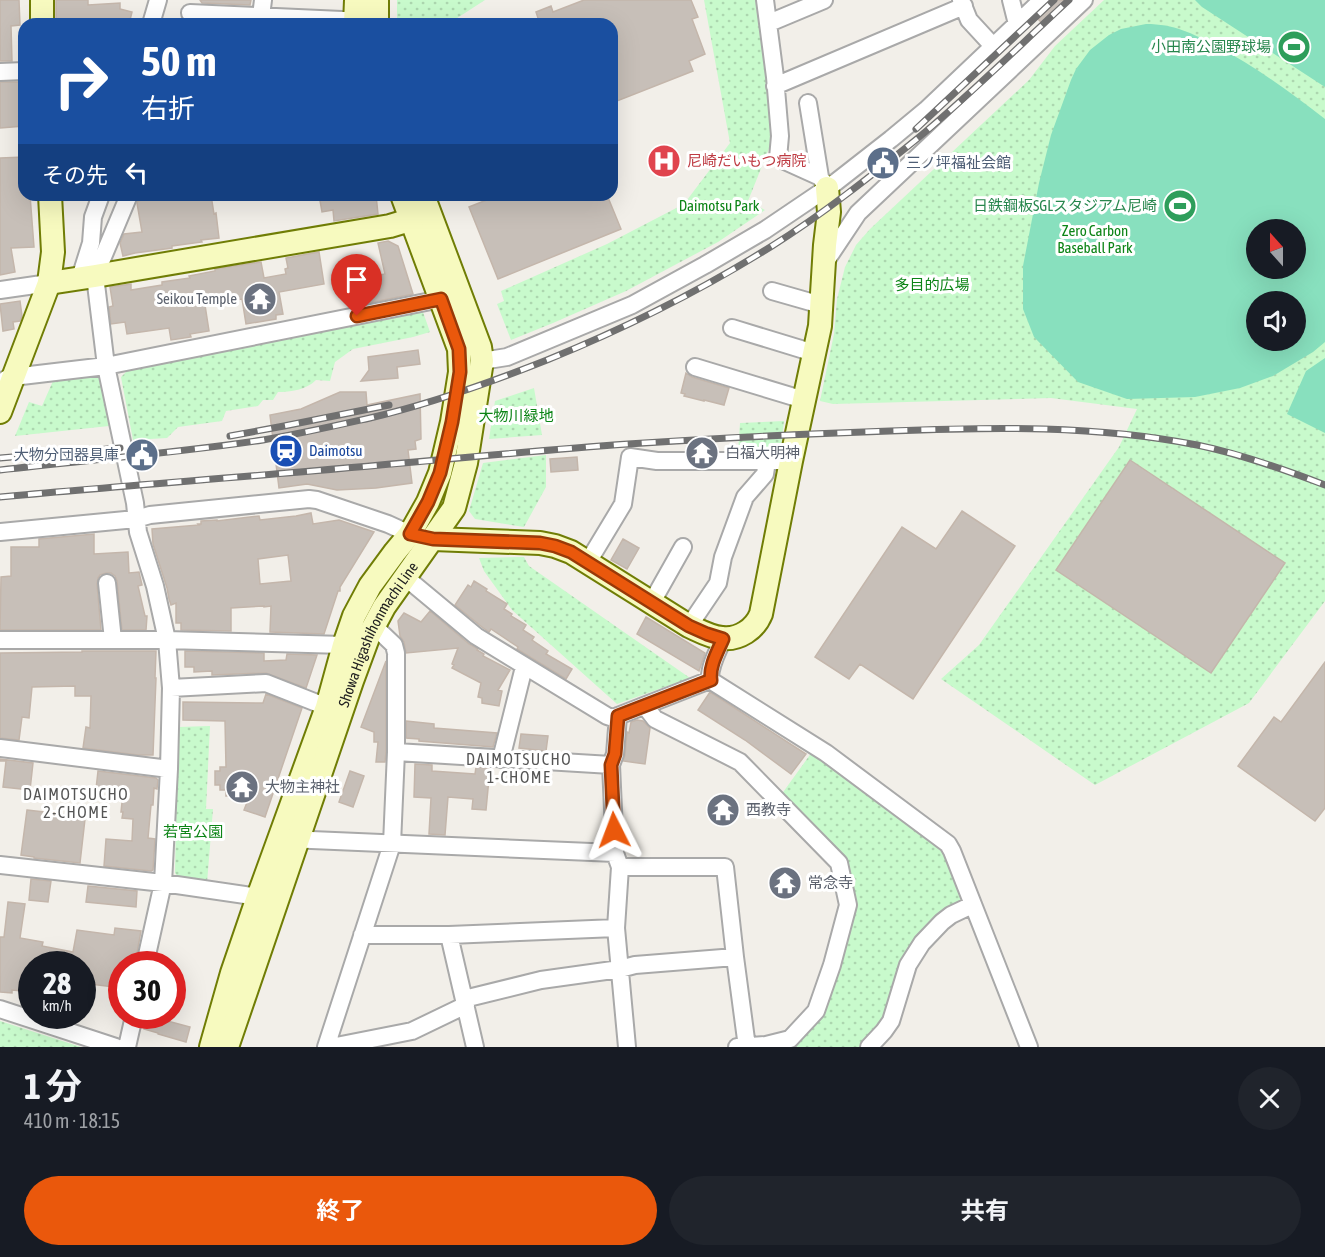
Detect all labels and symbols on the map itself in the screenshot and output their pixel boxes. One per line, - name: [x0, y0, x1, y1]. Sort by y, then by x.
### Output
- sports icon: 小田南公園野球場: [1276, 29, 1312, 65]
- place label: 小田南公園野球場: [1151, 38, 1271, 55]
- hospital icon: 尼崎だいもつ病院: [646, 143, 682, 179]
- public building icon: 三ノ坪福祉会館: [865, 145, 901, 181]
- place label: 尼崎だいもつ病院: [687, 152, 806, 169]
- place label: 三ノ坪福祉会館: [906, 154, 1011, 171]
- sports icon: 日鉄鋼板SGLスタジアム尼崎: [1162, 188, 1198, 224]
- park label: Daimotsu Park: [679, 197, 760, 214]
- place label: 日鉄鋼板SGLスタジアム尼崎: [973, 197, 1157, 214]
- north arrow: [1246, 219, 1306, 279]
- park label: Zero Carbon Baseball Park: [1057, 222, 1133, 256]
- pin: [331, 254, 382, 316]
- park label: 多目的広場: [894, 276, 970, 293]
- temple icon: Seikou Temple: [242, 281, 278, 317]
- place label: Seikou Temple: [157, 290, 237, 307]
- park label: 大物川緑地: [478, 407, 554, 424]
- station icon: Daimotsu: [268, 433, 304, 469]
- temple icon: 白福大明神: [684, 435, 720, 471]
- public building icon: 大物分団器具庫: [124, 437, 160, 473]
- place label: Daimotsu: [309, 442, 363, 459]
- place label: 白福大明神: [725, 444, 800, 461]
- place label: 大物分団器具庫: [14, 446, 119, 463]
- street label: Showa Higashihonmachi Line: [335, 558, 421, 709]
- district label: DAIMOTSUCHO 1-CHOME: [466, 750, 572, 786]
- temple icon: 大物主神社: [224, 769, 260, 805]
- place label: 大物主神社: [265, 778, 340, 795]
- district label: DAIMOTSUCHO 2-CHOME: [23, 785, 129, 821]
- temple icon: 西教寺: [705, 792, 741, 828]
- position arrow: [582, 798, 646, 862]
- place label: 西教寺: [746, 801, 791, 818]
- park label: 若宮公園: [163, 823, 223, 840]
- temple icon: 常念寺: [767, 865, 803, 901]
- place label: 常念寺: [808, 874, 853, 891]
- speed limit sign: 30: [108, 951, 186, 1029]

